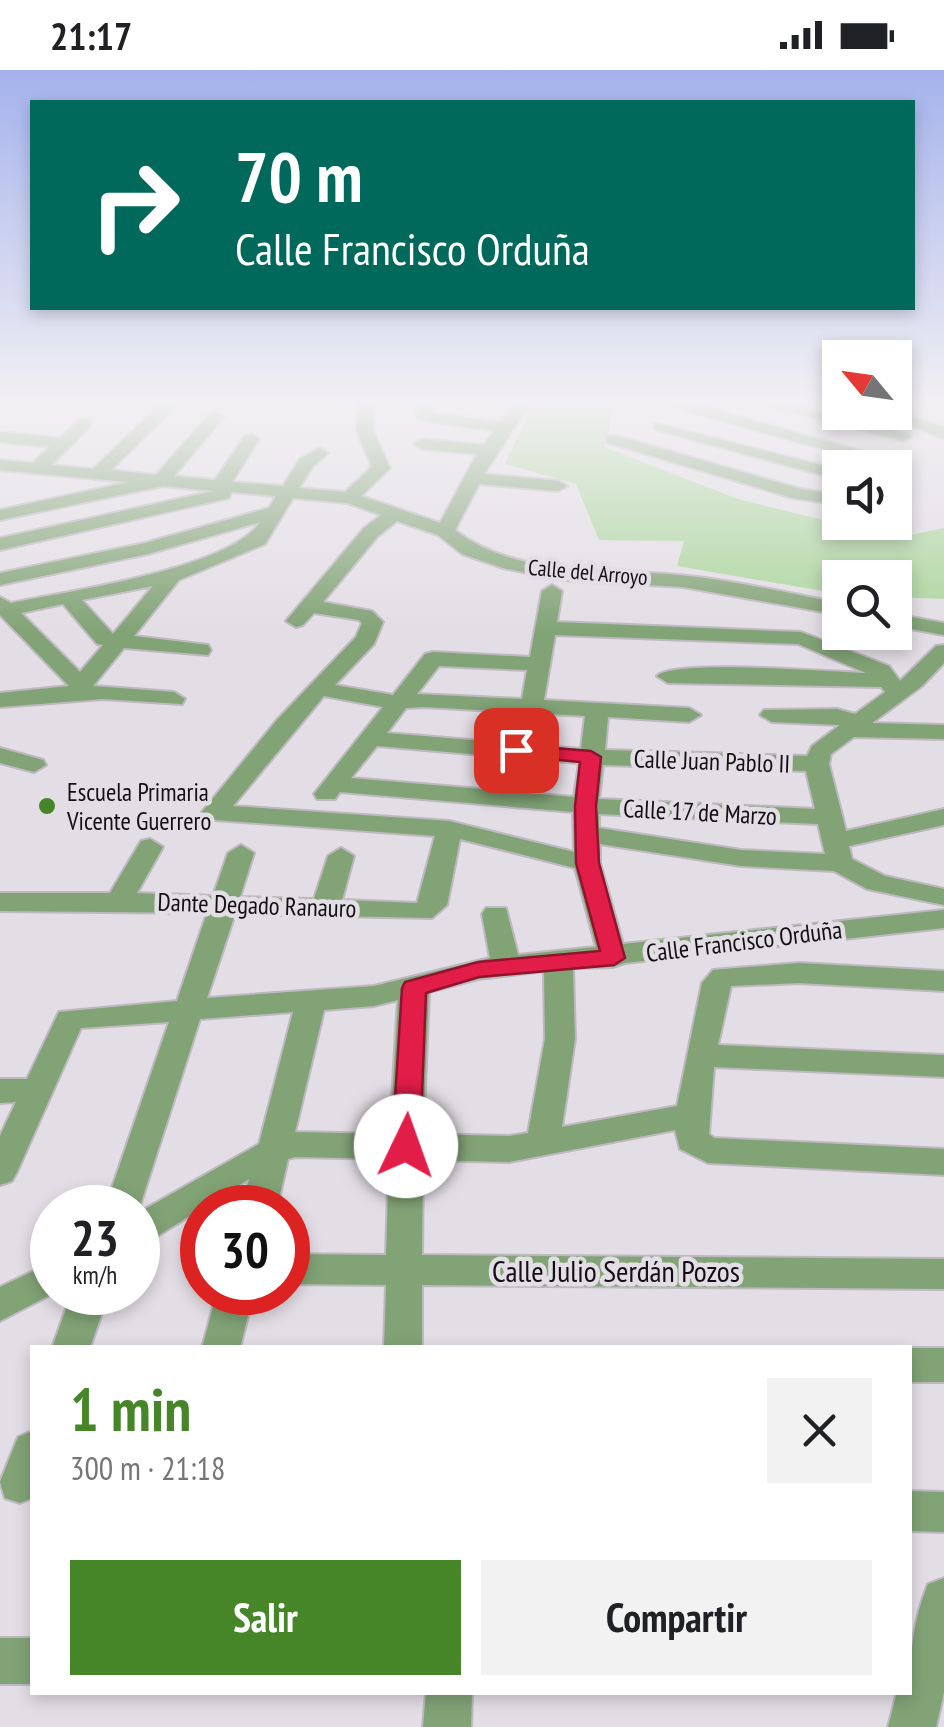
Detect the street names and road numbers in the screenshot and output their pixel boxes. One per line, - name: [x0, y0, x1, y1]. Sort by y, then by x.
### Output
- street label: Calle del Arroyo: [527, 553, 649, 591]
- street label: Calle Juan Pablo II: [633, 742, 791, 780]
- street label: Calle 17 de Marzo: [622, 792, 778, 832]
- street label: Dante Degado Ranauro: [157, 886, 357, 924]
- street label: Calle Francisco Orduña: [644, 913, 844, 969]
- street label: Calle Julio Serdán Pozos: [492, 1251, 740, 1290]

